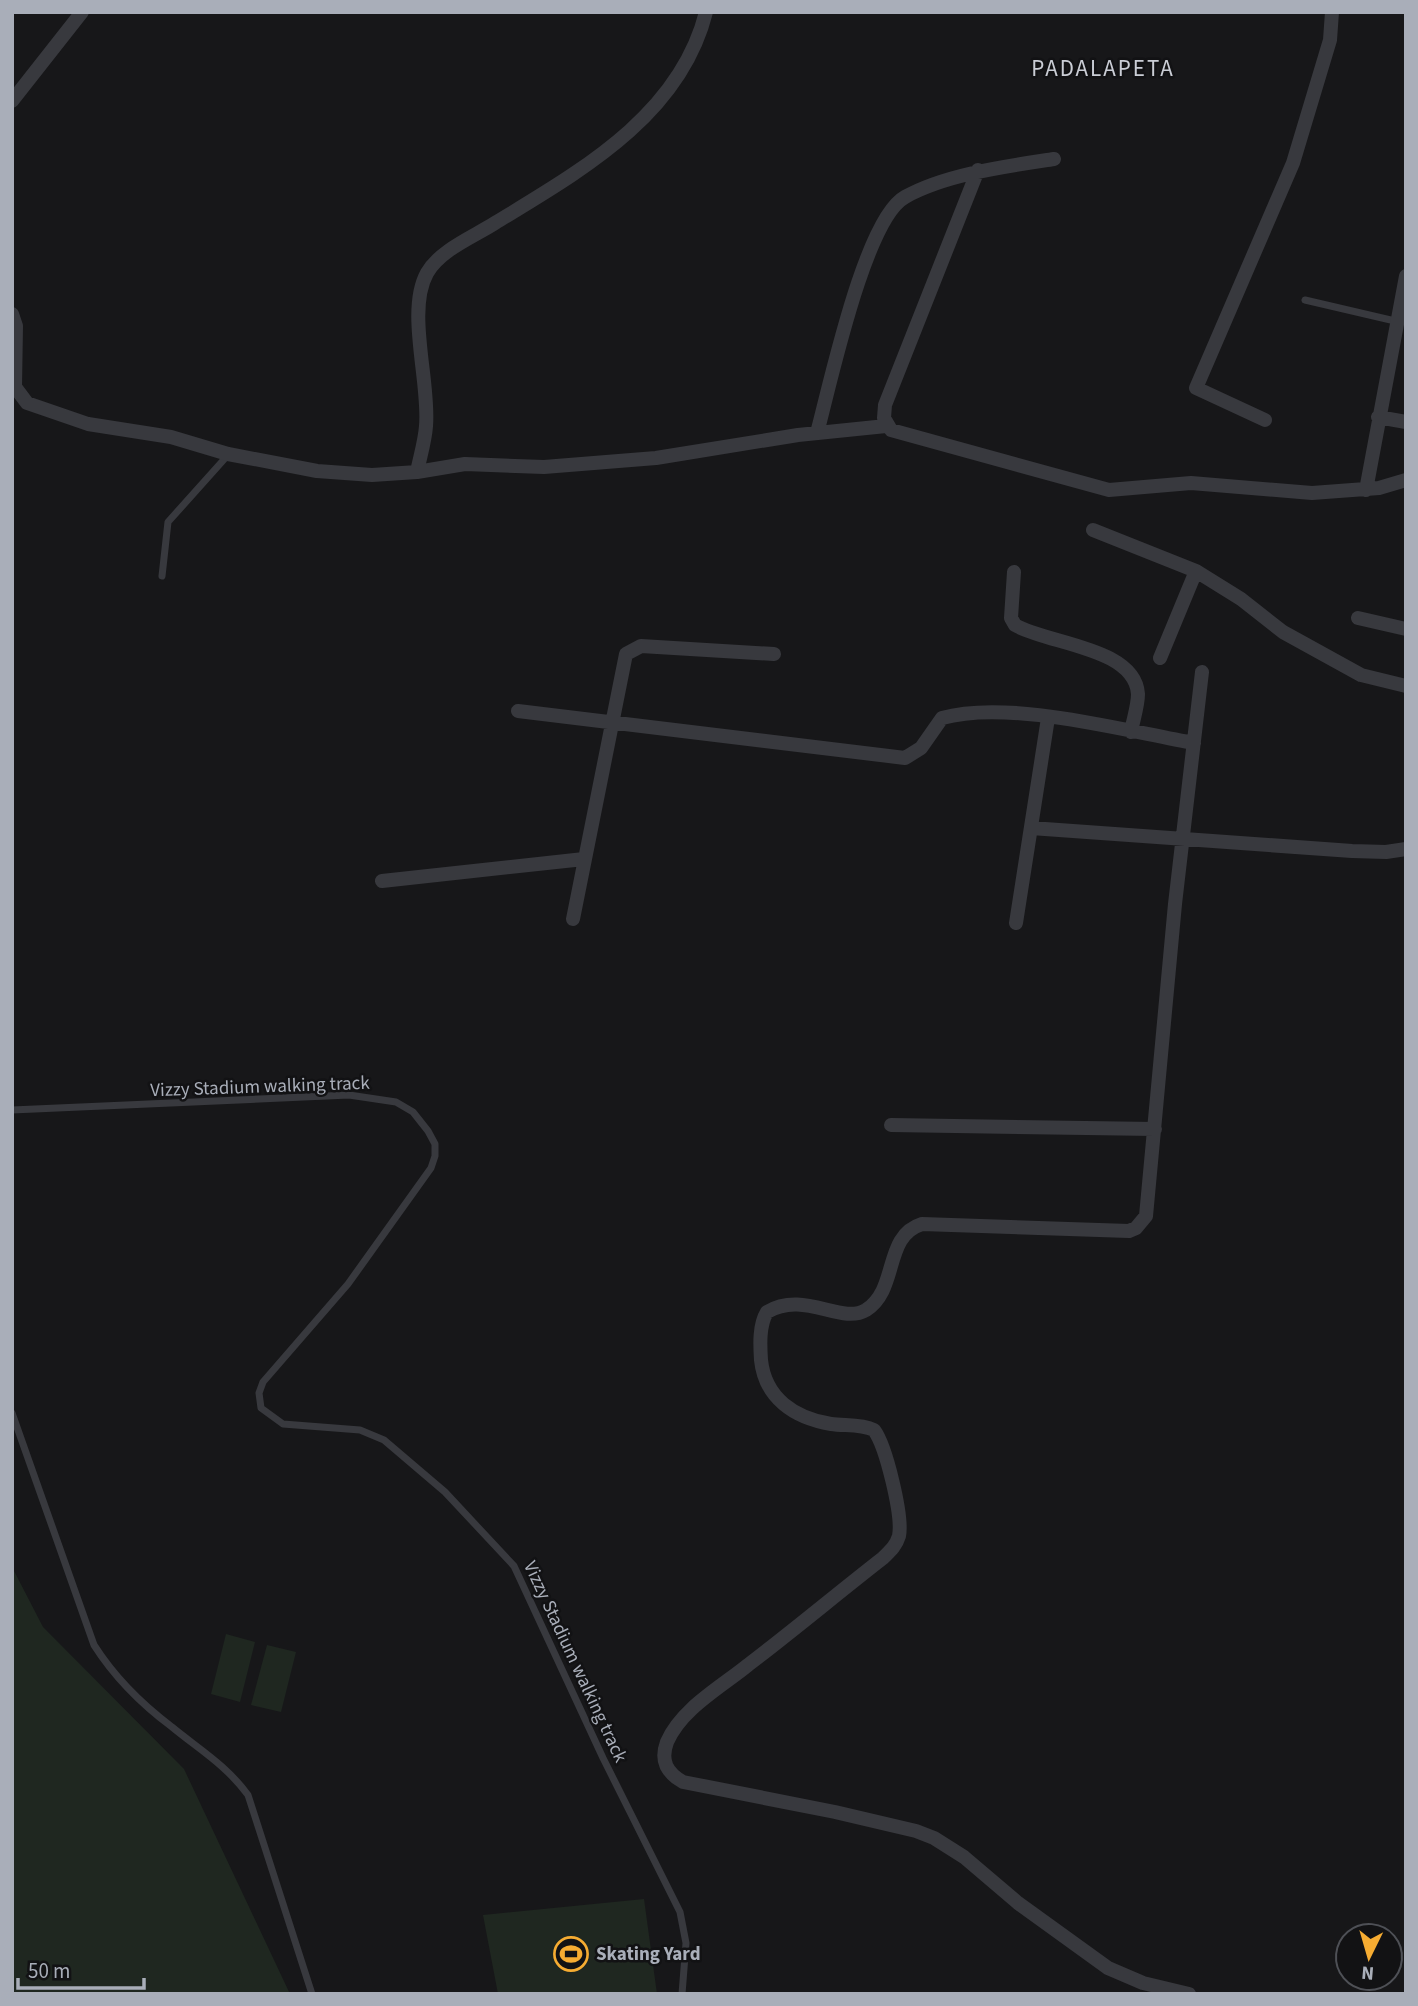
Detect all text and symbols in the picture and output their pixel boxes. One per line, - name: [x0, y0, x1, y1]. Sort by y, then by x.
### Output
- district label: PADALAPETA: [1031, 52, 1175, 85]
- street label: Vizzy Stadium walking track: [150, 1070, 371, 1104]
- street label: Vizzy Stadium walking track: [516, 1557, 634, 1768]
- north arrow: [1334, 1922, 1404, 1992]
- sports icon: Skating Yard: [552, 1935, 590, 1973]
- place label: Skating Yard: [596, 1941, 701, 1968]
- scale bar: [18, 1946, 144, 1990]
- text: 50 m: [28, 1956, 70, 1986]
- text: N: [1360, 1958, 1375, 1986]

